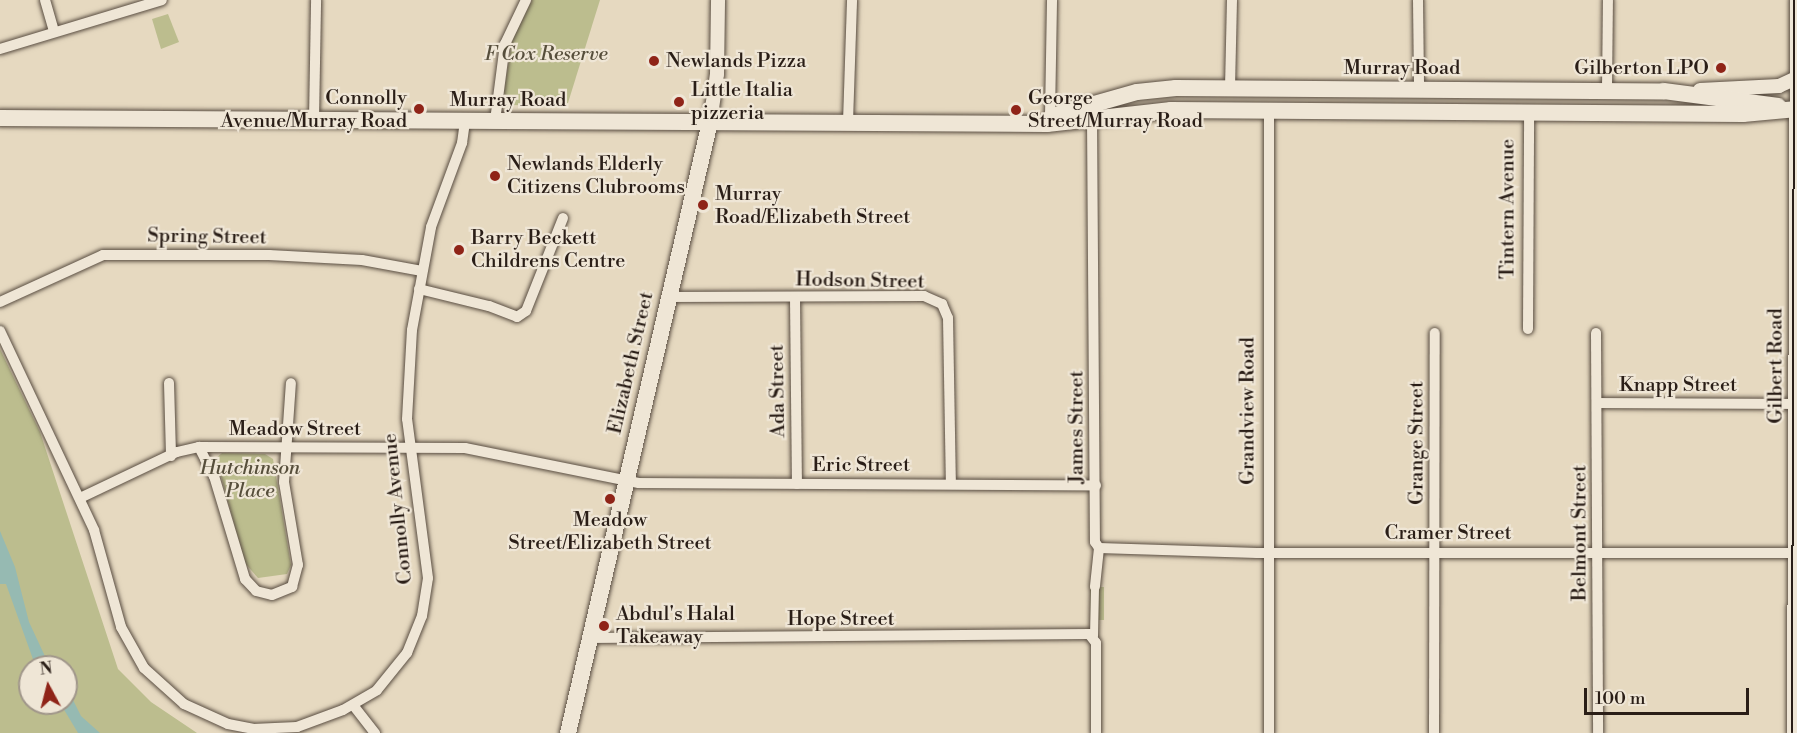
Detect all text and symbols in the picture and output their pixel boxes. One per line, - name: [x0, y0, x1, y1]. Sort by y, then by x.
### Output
- park label: F Cox Reserve: [484, 42, 608, 66]
- place label: Newlands Pizza: [666, 49, 806, 73]
- marker: Newlands Pizza: [647, 54, 661, 68]
- street label: Murray Road: [1344, 56, 1460, 80]
- place label: Gilberton LPO: [1574, 56, 1709, 80]
- marker: Gilberton LPO: [1714, 61, 1728, 75]
- place label: Little Italia pizzeria: [691, 78, 793, 125]
- place label: Connolly Avenue/Murray Road: [220, 86, 407, 133]
- place label: George Street/Murray Road: [1028, 86, 1203, 133]
- street label: Murray Road: [450, 88, 566, 112]
- marker: Little Italia pizzeria: [672, 95, 686, 109]
- marker: Connolly Avenue/Murray Road: [412, 102, 426, 116]
- marker: George Street/Murray Road: [1009, 103, 1023, 117]
- street label: Tintern Avenue: [1496, 139, 1520, 279]
- place label: Newlands Elderly Citizens Clubrooms: [507, 152, 685, 199]
- marker: Newlands Elderly Citizens Clubrooms: [488, 169, 502, 183]
- place label: Murray Road/Elizabeth Street: [715, 182, 910, 229]
- marker: Murray Road/Elizabeth Street: [696, 198, 710, 212]
- street label: Spring Street: [147, 224, 267, 250]
- place label: Barry Beckett Childrens Centre: [471, 226, 625, 273]
- marker: Barry Beckett Childrens Centre: [452, 243, 466, 257]
- street label: Hodson Street: [795, 268, 925, 294]
- street label: Elizabeth Street: [603, 290, 659, 436]
- street label: Gilbert Road: [1764, 308, 1788, 424]
- street label: Grandview Road: [1236, 337, 1260, 485]
- street label: Ada Street: [765, 344, 791, 438]
- street label: James Street: [1065, 370, 1089, 484]
- street label: Knapp Street: [1619, 373, 1737, 397]
- street label: Grange Street: [1405, 381, 1429, 505]
- street label: Meadow Street: [229, 417, 361, 441]
- street label: Connolly Avenue: [378, 432, 418, 586]
- street label: Eric Street: [812, 453, 910, 477]
- park label: Hutchinson Place: [200, 456, 300, 503]
- street label: Belmont Street: [1568, 465, 1592, 601]
- marker: Meadow Street/Elizabeth Street: [603, 492, 617, 506]
- place label: Meadow Street/Elizabeth Street: [508, 508, 712, 555]
- street label: Cramer Street: [1384, 521, 1512, 545]
- place label: Abdul's Halal Takeaway: [616, 602, 735, 649]
- street label: Hope Street: [787, 607, 895, 631]
- marker: Abdul's Halal Takeaway: [597, 619, 611, 633]
- north arrow: [18, 655, 78, 715]
- text: N: [39, 658, 54, 680]
- scale bar: [1587, 676, 1752, 714]
- text: 100 m: [1595, 687, 1646, 710]

